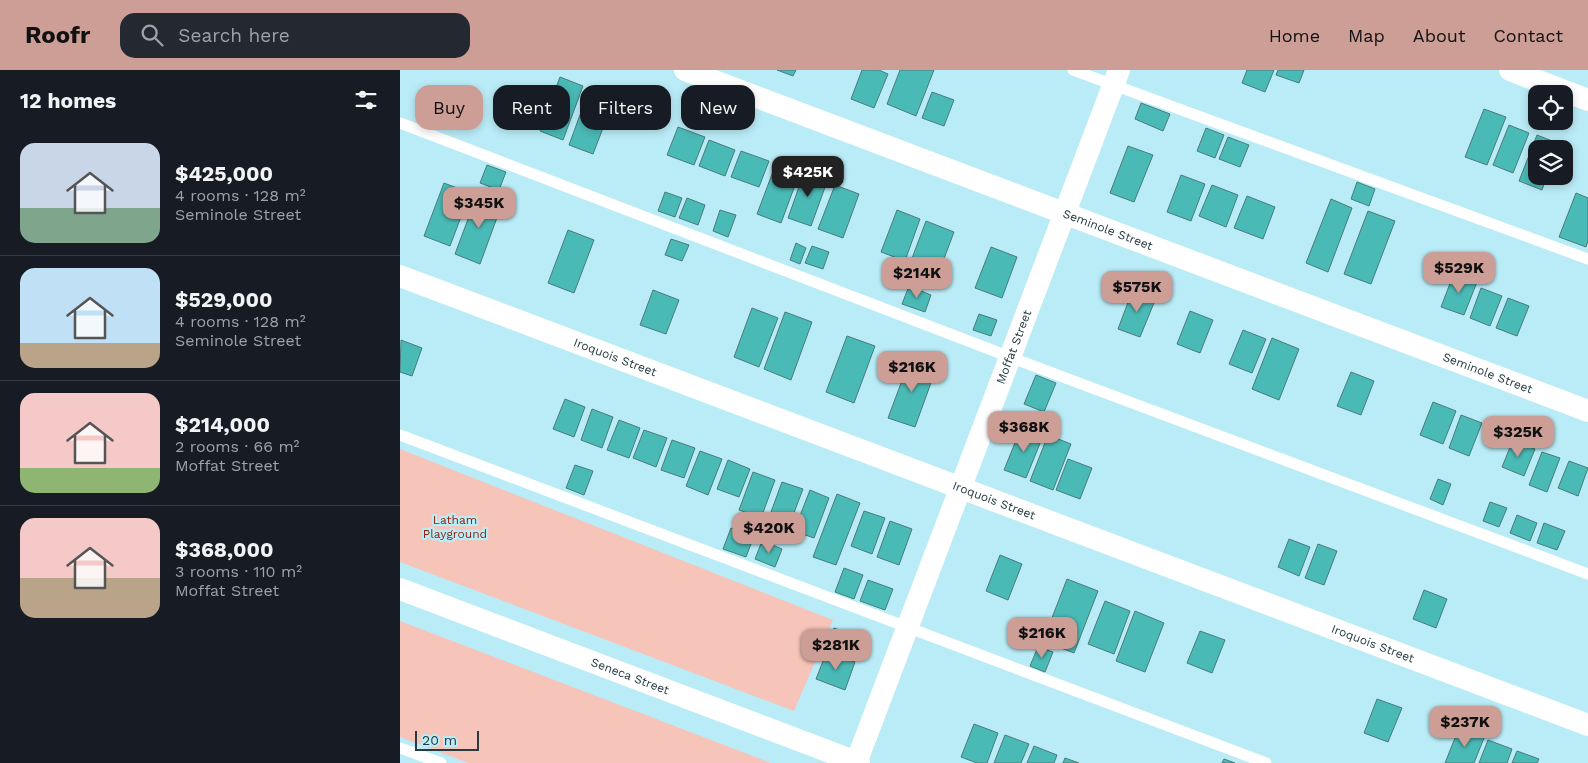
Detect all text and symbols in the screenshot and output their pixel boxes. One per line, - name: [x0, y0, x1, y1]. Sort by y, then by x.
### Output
- search box: [120, 13, 470, 58]
- text: Roofr: [25, 21, 90, 49]
- icon: search: [138, 21, 166, 49]
- text: Search here: [178, 24, 290, 47]
- text: Home: [1269, 25, 1320, 46]
- text: Map: [1348, 25, 1385, 46]
- text: About: [1413, 25, 1465, 46]
- text: Contact: [1493, 25, 1563, 46]
- chip: Buy: [415, 85, 483, 130]
- chip: Rent: [493, 85, 570, 130]
- chip: Filters: [580, 85, 671, 130]
- chip: New: [681, 85, 755, 130]
- map controls: [1528, 85, 1573, 185]
- button: locate: [1528, 85, 1573, 130]
- icon: filters: [352, 86, 380, 114]
- text: 12 homes: [20, 88, 116, 113]
- button: layers: [1528, 140, 1573, 185]
- pin: $425K: [773, 156, 843, 198]
- text: $425,000: [175, 161, 273, 186]
- text: $425K: [783, 162, 833, 181]
- icon: home: [60, 163, 120, 223]
- text: 4 rooms · 128 m²: [175, 186, 306, 205]
- pin: $345K: [444, 186, 514, 229]
- text: $345K: [454, 193, 504, 212]
- text: Seminole Street: [175, 205, 301, 224]
- street label: Seminole Street: [1061, 206, 1155, 253]
- pin: $529K: [1424, 252, 1494, 294]
- pin: $214K: [882, 256, 952, 299]
- text: $529K: [1434, 258, 1484, 277]
- text: $214K: [893, 263, 941, 282]
- pin: $575K: [1102, 270, 1172, 313]
- text: $575K: [1112, 277, 1162, 296]
- text: $529,000: [175, 287, 273, 312]
- icon: home: [60, 288, 120, 348]
- street label: Moffat Street: [993, 308, 1034, 386]
- text: 4 rooms · 128 m²: [175, 312, 306, 331]
- text: Seminole Street: [175, 331, 301, 350]
- street label: Iroquois Street: [572, 335, 658, 379]
- pin: $216K: [877, 350, 947, 393]
- street label: Seminole Street: [1441, 350, 1534, 396]
- text: $216K: [888, 357, 936, 376]
- pin: $368K: [989, 410, 1059, 453]
- text: $214,000: [175, 412, 270, 437]
- icon: home: [60, 413, 120, 473]
- pin: $325K: [1483, 416, 1553, 458]
- text: $368K: [999, 417, 1049, 436]
- text: $325K: [1493, 422, 1543, 441]
- text: 2 rooms · 66 m²: [175, 437, 299, 456]
- text: Moffat Street: [175, 456, 279, 475]
- street label: Iroquois Street: [951, 479, 1037, 522]
- pin: $420K: [734, 512, 804, 554]
- park label: Latham Playground: [423, 513, 487, 541]
- text: $420K: [743, 518, 795, 537]
- text: $368,000: [175, 537, 273, 562]
- icon: home: [60, 538, 120, 598]
- text: 3 rooms · 110 m²: [175, 562, 302, 581]
- text: Moffat Street: [175, 581, 279, 600]
- pin: $216K: [1007, 616, 1077, 659]
- street label: Iroquois Street: [1330, 622, 1416, 666]
- text: $216K: [1018, 623, 1066, 642]
- pin: $281K: [801, 628, 871, 671]
- text: $281K: [812, 635, 860, 654]
- street label: Seneca Street: [589, 655, 671, 697]
- pin: $237K: [1430, 706, 1500, 748]
- text: $237K: [1440, 712, 1490, 731]
- scale bar: [415, 728, 479, 751]
- text: 20 m: [422, 732, 457, 748]

